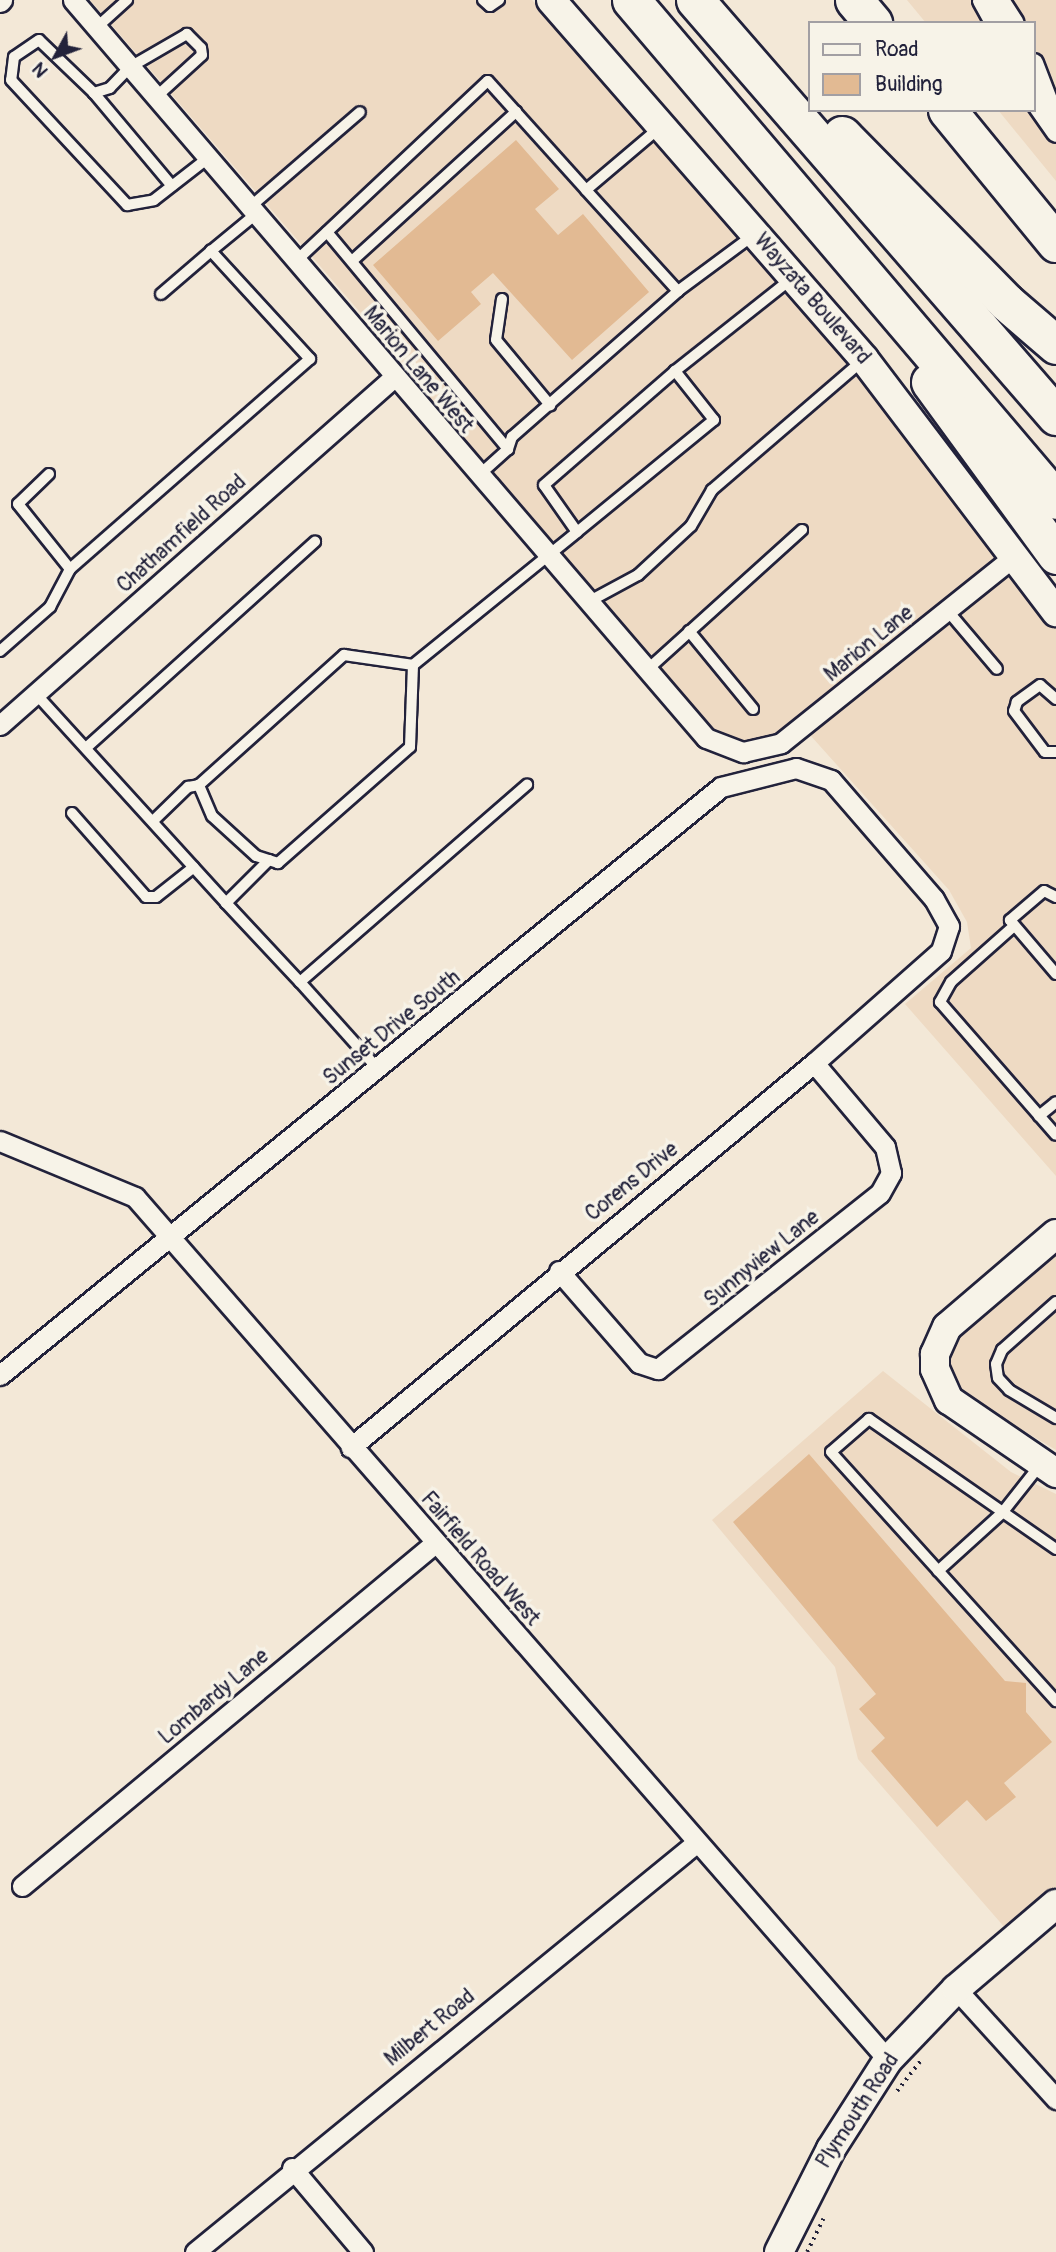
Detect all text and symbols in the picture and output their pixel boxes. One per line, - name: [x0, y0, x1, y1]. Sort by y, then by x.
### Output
- north arrow: [21, 21, 91, 91]
- legend: [808, 21, 1035, 112]
- text: Road: [875, 36, 919, 63]
- text: N: [27, 57, 53, 83]
- text: Building: [875, 71, 942, 98]
- street label: Wayzata Boulevard: [748, 228, 876, 370]
- street label: Marion Lane West: [358, 302, 478, 438]
- street label: Chathamfield Road: [112, 470, 252, 598]
- street label: Marion Lane: [820, 601, 918, 687]
- street label: Sunset Drive South: [318, 965, 466, 1091]
- street label: Corens Drive: [581, 1137, 683, 1227]
- street label: Sunnyview Lane: [699, 1205, 825, 1313]
- street label: Fairfield Road West: [415, 1487, 545, 1631]
- street label: Lombardy Lane: [154, 1644, 274, 1750]
- street label: Milbert Road: [380, 1984, 480, 2072]
- street label: Plymouth Road: [811, 2049, 905, 2173]

